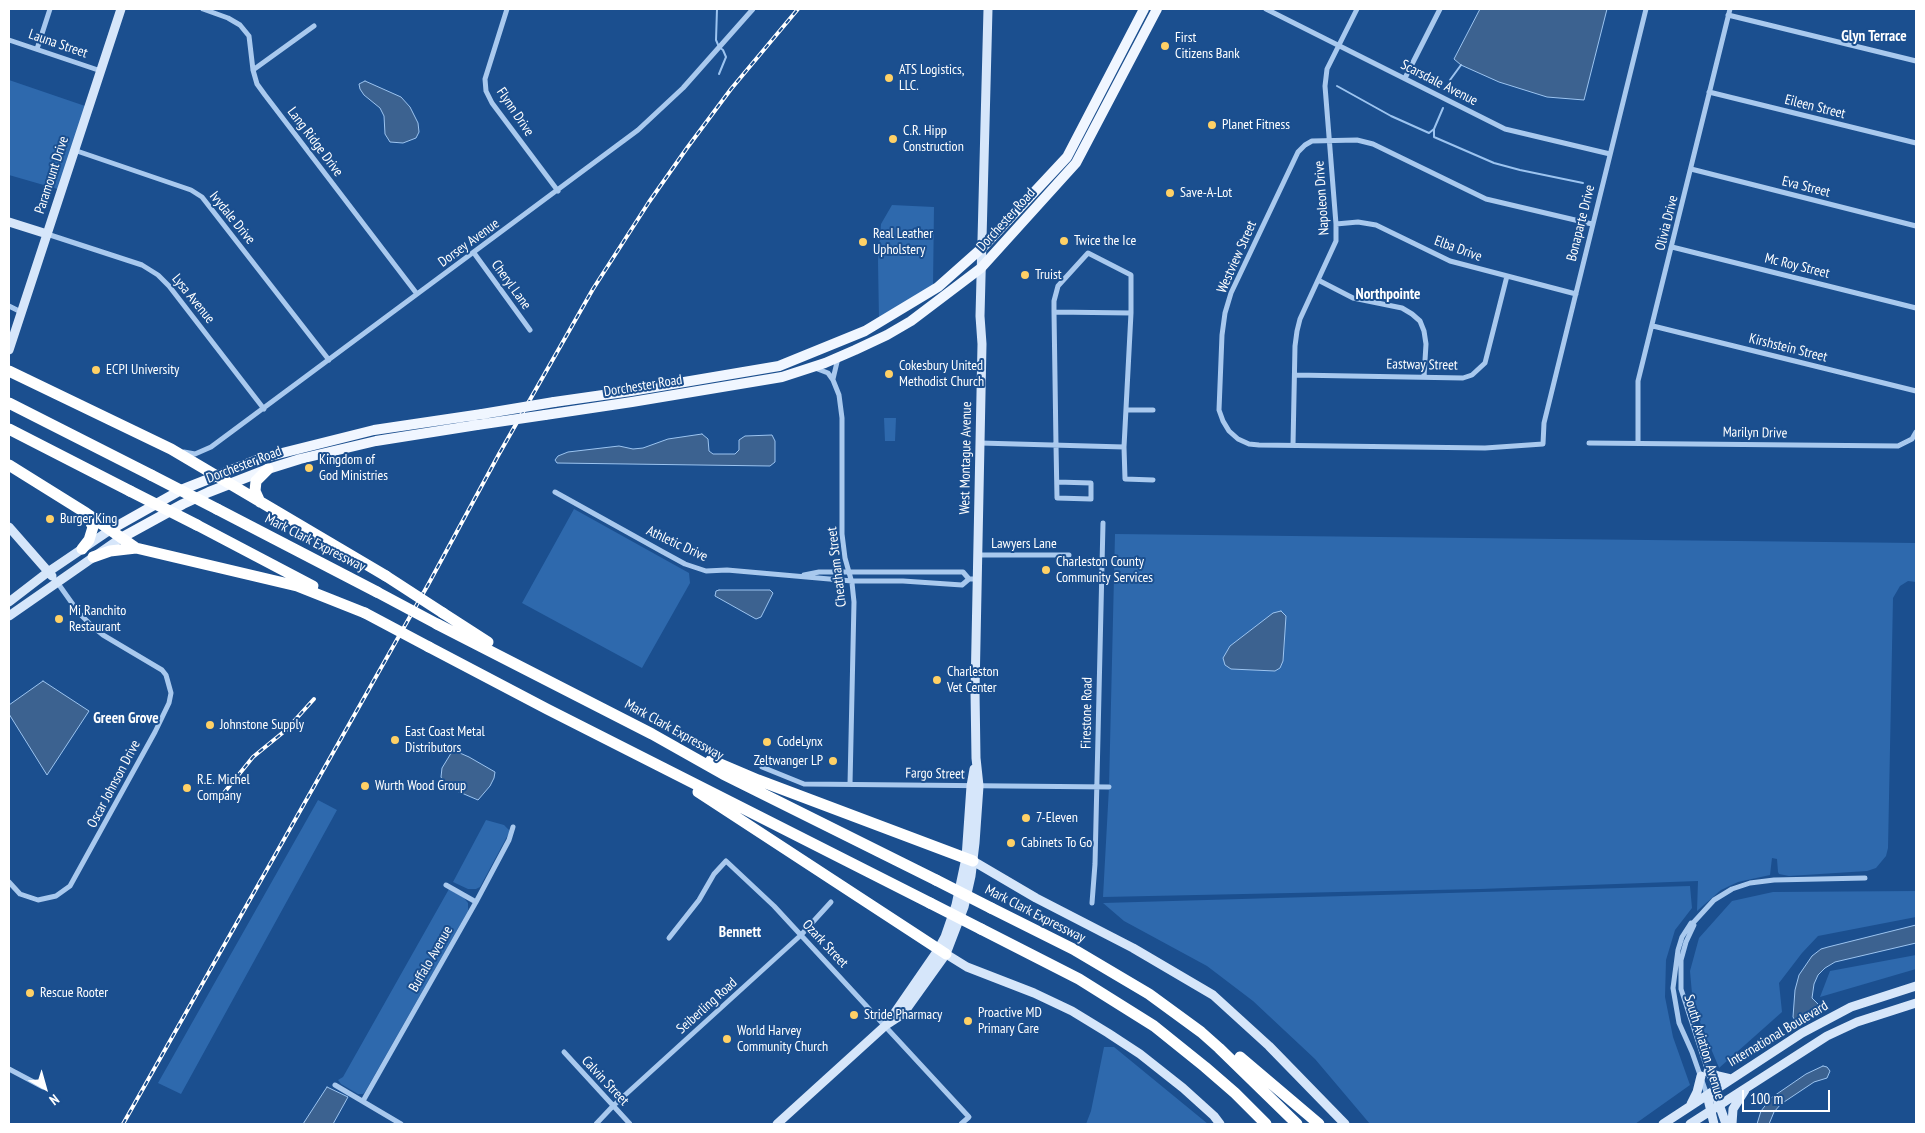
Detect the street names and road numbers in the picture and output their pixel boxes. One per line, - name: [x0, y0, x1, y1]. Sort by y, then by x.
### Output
- street label: Launa Street: [26, 26, 90, 62]
- street label: Scarsdale Avenue: [1398, 56, 1480, 110]
- street label: Flynn Drive: [493, 85, 537, 139]
- street label: Eileen Street: [1783, 91, 1847, 123]
- street label: Lang Ridge Drive: [283, 104, 347, 180]
- street label: Paramount Drive: [32, 134, 72, 216]
- street label: Napoleon Drive: [1311, 160, 1333, 236]
- street label: Eva Street: [1780, 173, 1832, 201]
- street label: Bonaparte Drive: [1563, 183, 1599, 263]
- street label: Dorchester Road: [973, 185, 1039, 255]
- street label: Ivydale Drive: [206, 188, 258, 248]
- street label: Olivia Drive: [1652, 194, 1682, 252]
- street label: Dorsey Avenue: [435, 215, 503, 271]
- street label: Westview Street: [1214, 218, 1260, 296]
- street label: Elba Drive: [1432, 233, 1484, 265]
- street label: Mc Roy Street: [1763, 250, 1831, 282]
- street label: Cheryl Lane: [488, 257, 534, 313]
- street label: Lysa Avenue: [168, 271, 218, 327]
- street label: Kirshstein Street: [1747, 330, 1829, 366]
- street label: Eastway Street: [1386, 356, 1458, 374]
- street label: Dorchester Road: [603, 372, 683, 400]
- street label: West Montague Avenue: [957, 401, 975, 515]
- street label: Marilyn Drive: [1723, 424, 1787, 442]
- street label: Dorchester Road: [204, 443, 284, 487]
- street label: Mark Clark Expressway: [262, 510, 368, 576]
- street label: Athletic Drive: [644, 522, 710, 566]
- street label: Cheatham Street: [824, 526, 850, 608]
- street label: Lawyers Lane: [991, 536, 1057, 552]
- street label: Firestone Road: [1078, 677, 1096, 749]
- street label: Mark Clark Expressway: [622, 696, 726, 764]
- street label: Oscar Johnson Drive: [84, 737, 144, 831]
- street label: Fargo Street: [905, 765, 965, 783]
- street label: Mark Clark Expressway: [982, 881, 1088, 947]
- street label: Ozark Street: [799, 917, 851, 971]
- street label: Buffalo Avenue: [405, 923, 457, 995]
- street label: Seiberling Road: [673, 974, 741, 1038]
- street label: South Aviation Avenue: [1680, 993, 1728, 1101]
- street label: International Boulevard: [1725, 997, 1831, 1071]
- street label: Calvin Street: [578, 1053, 632, 1109]

